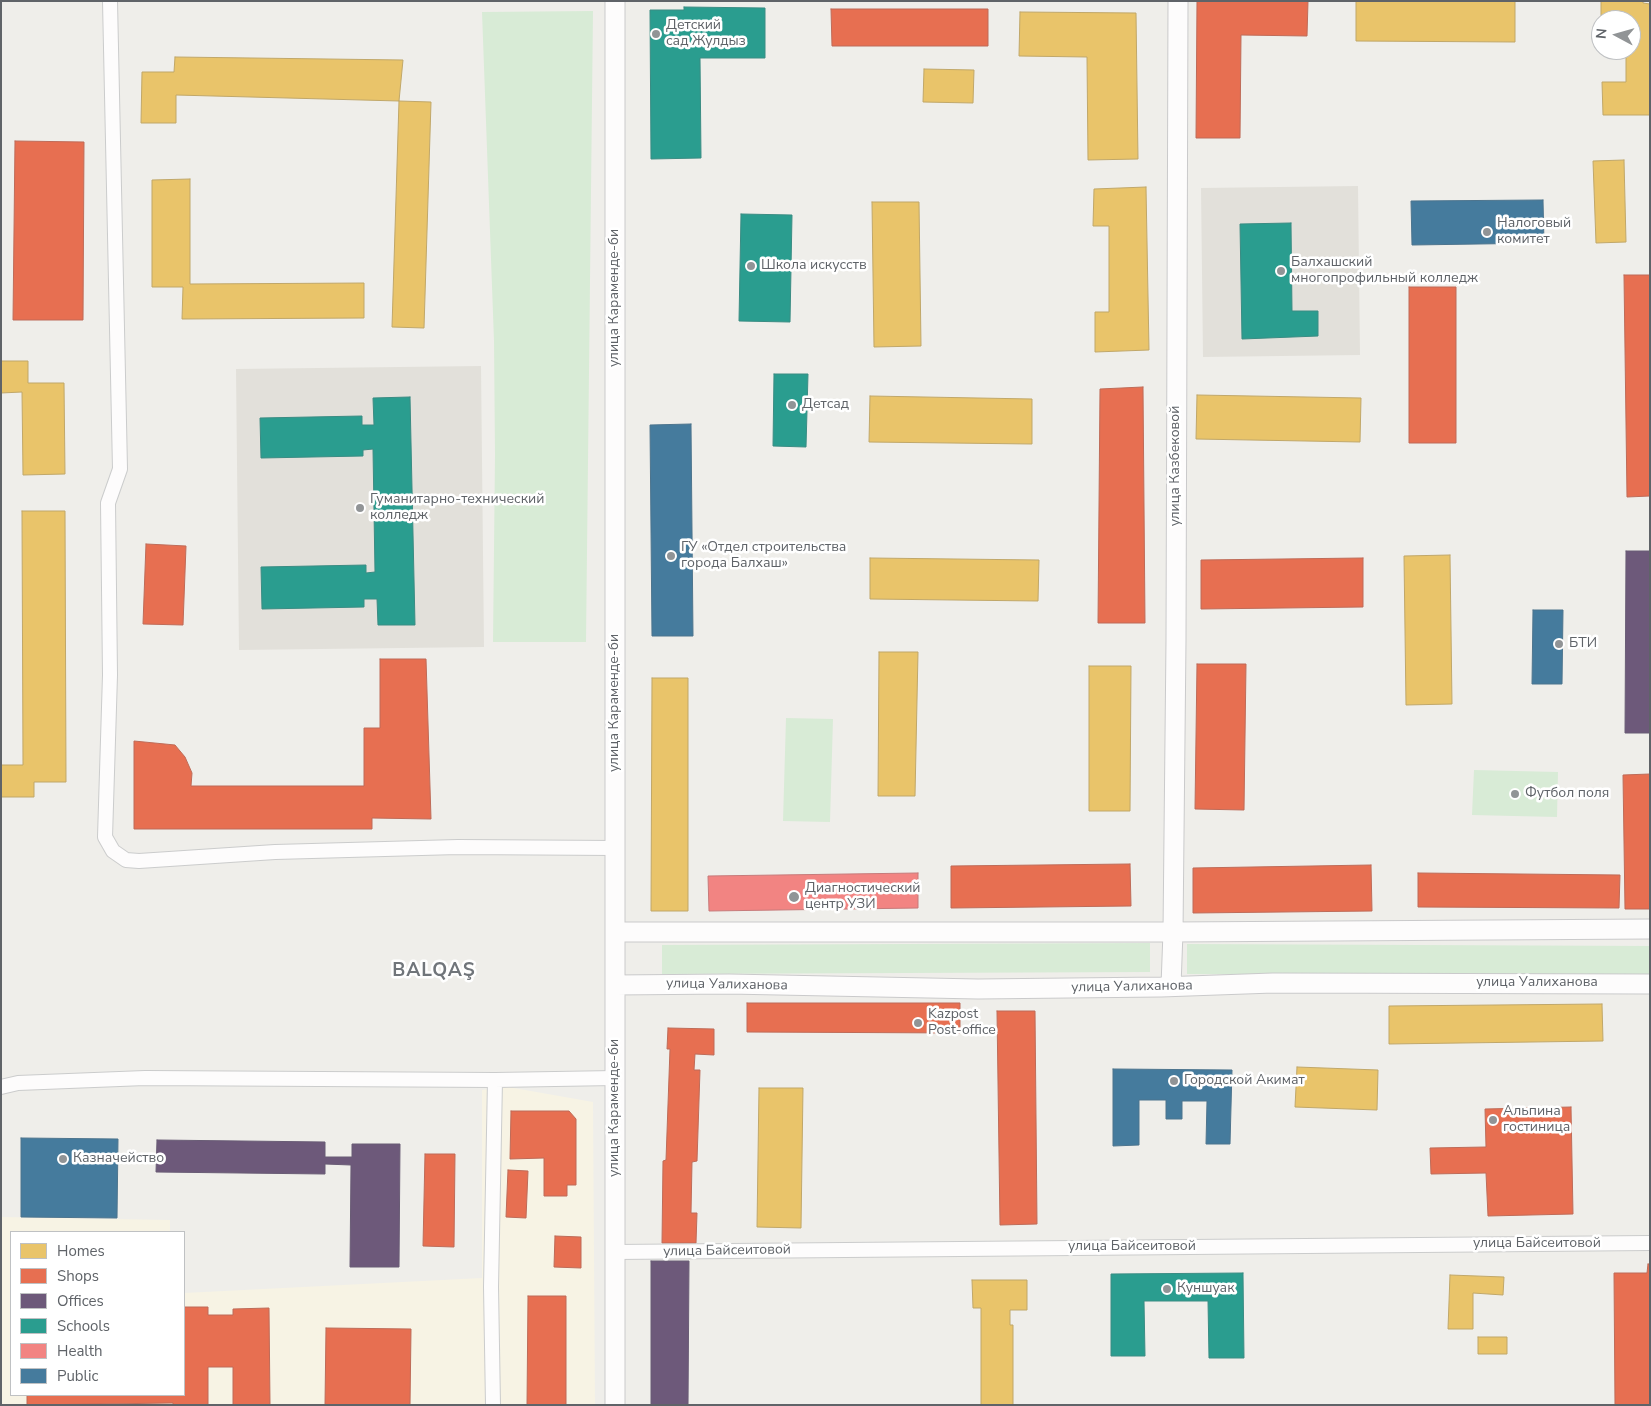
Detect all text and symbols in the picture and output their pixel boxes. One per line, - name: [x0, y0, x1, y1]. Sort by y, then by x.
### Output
- north arrow: [1591, 10, 1641, 60]
- place label: Детский сад Жулдыз: [666, 18, 746, 50]
- text: N: [1592, 27, 1612, 40]
- marker: Детский сад Жулдыз: [650, 28, 662, 40]
- place label: Налоговый комитет: [1497, 216, 1571, 248]
- marker: Налоговый комитет: [1481, 226, 1493, 238]
- street label: улица Караменде-би: [607, 229, 623, 367]
- place label: Балхашский многопрофильный колледж: [1291, 255, 1478, 288]
- place label: Школа искусств: [761, 258, 867, 274]
- marker: Школа искусств: [745, 260, 757, 272]
- marker: Балхашский многопрофильный колледж: [1275, 265, 1287, 277]
- place label: Детсад: [802, 397, 849, 413]
- marker: Детсад: [786, 399, 798, 411]
- street label: улица Казбековой: [1168, 406, 1184, 526]
- place label: Гуманитарно-технический колледж: [370, 492, 544, 524]
- marker: Гуманитарно-технический колледж: [354, 502, 366, 514]
- place label: ГУ «Отдел строительства города Балхаш»: [681, 540, 846, 572]
- marker: ГУ «Отдел строительства города Балхаш»: [665, 550, 677, 562]
- street label: улица Караменде-би: [607, 634, 623, 772]
- place label: БТИ: [1569, 636, 1597, 652]
- marker: БТИ: [1553, 638, 1565, 650]
- place label: Футбол поля: [1525, 786, 1609, 802]
- marker: Футбол поля: [1509, 788, 1521, 800]
- place label: Диагностический центр УЗИ: [805, 881, 921, 914]
- marker: Диагностический центр УЗИ: [787, 890, 801, 904]
- district label: BALQAŞ: [391, 960, 477, 982]
- street label: улица Уалиханова: [1476, 975, 1598, 991]
- street label: улица Уалиханова: [666, 976, 788, 994]
- street label: улица Уалиханова: [1071, 978, 1193, 996]
- place label: Kazpost Post-office: [928, 1007, 996, 1040]
- marker: Kazpost Post-office: [912, 1017, 924, 1029]
- street label: улица Караменде-би: [607, 1039, 623, 1177]
- place label: Городской Акимат: [1184, 1073, 1305, 1089]
- marker: Городской Акимат: [1168, 1075, 1180, 1087]
- place label: Альпина гостиница: [1503, 1104, 1570, 1136]
- marker: Альпина гостиница: [1487, 1114, 1499, 1126]
- place label: Казначейство: [73, 1151, 164, 1167]
- marker: Казначейство: [57, 1153, 69, 1165]
- legend: [10, 1231, 185, 1396]
- street label: улица Байсеитовой: [1473, 1236, 1601, 1252]
- street label: улица Байсеитовой: [1068, 1239, 1196, 1255]
- text: Homes: [57, 1241, 105, 1261]
- street label: улица Байсеитовой: [663, 1241, 791, 1261]
- text: Shops: [57, 1266, 99, 1286]
- place label: Куншуак: [1177, 1281, 1235, 1297]
- marker: Куншуак: [1161, 1283, 1173, 1295]
- text: Offices: [57, 1291, 104, 1311]
- text: Schools: [57, 1316, 110, 1336]
- text: Health: [57, 1341, 102, 1361]
- text: Public: [57, 1366, 98, 1386]

